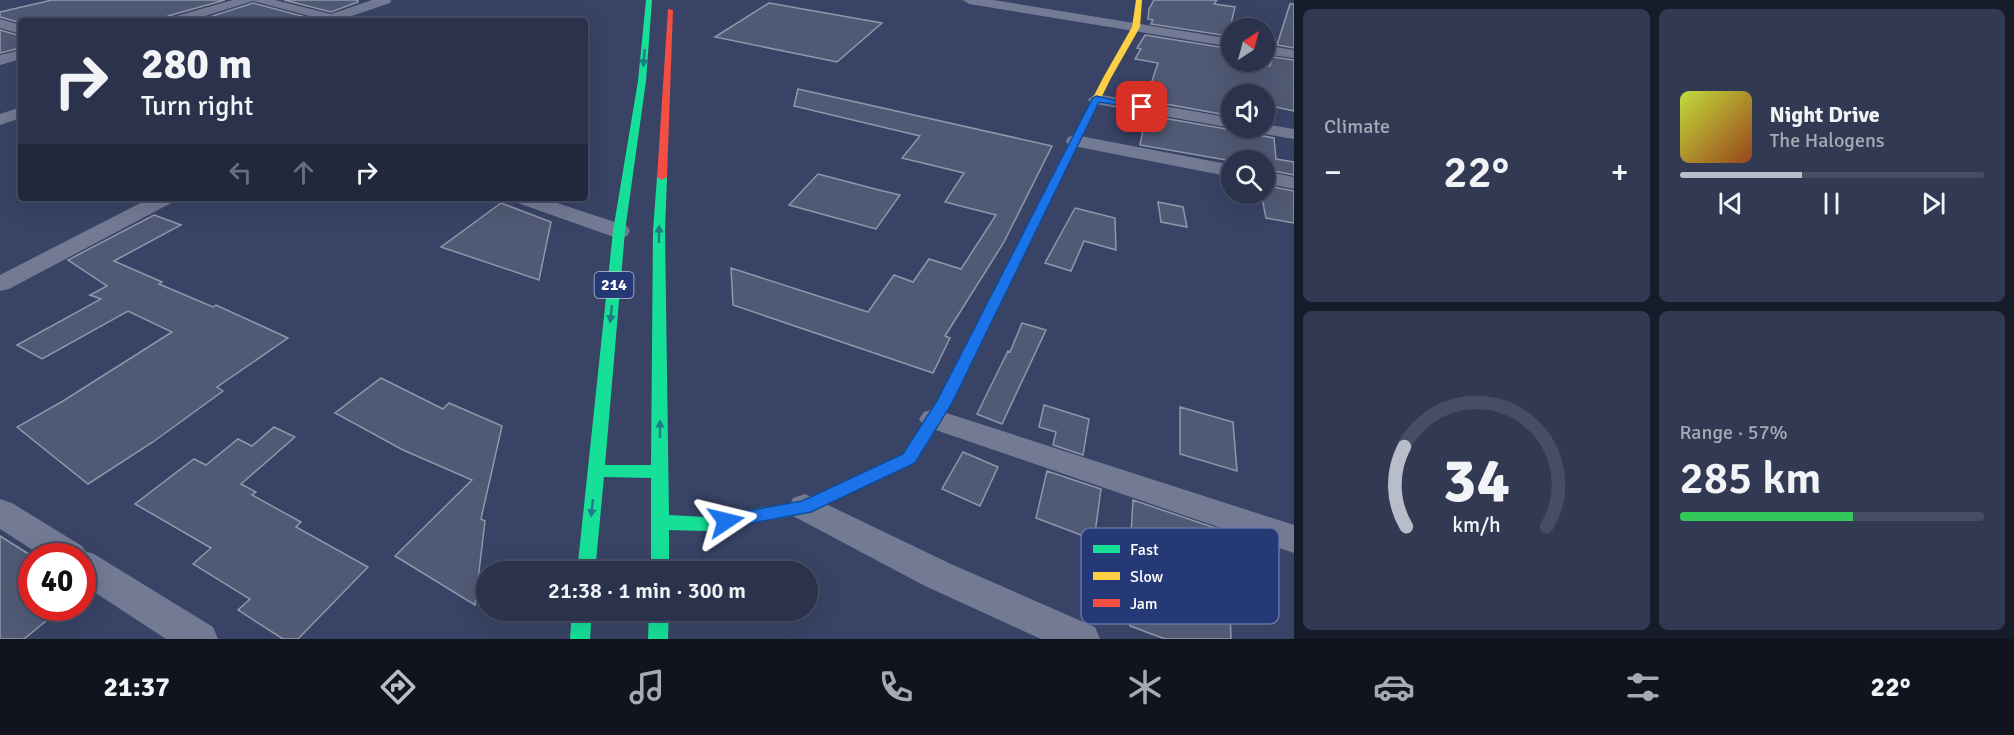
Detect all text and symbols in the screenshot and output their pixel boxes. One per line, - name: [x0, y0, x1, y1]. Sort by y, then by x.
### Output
- north arrow: [1221, 18, 1275, 72]
- map controls: [1221, 18, 1275, 204]
- text: 280 m: [141, 39, 252, 90]
- icon: right: [42, 42, 120, 120]
- one-way arrow: [639, 49, 649, 68]
- pin: [1116, 81, 1167, 132]
- button: sound: [1221, 84, 1275, 138]
- text: Turn right: [141, 90, 254, 123]
- icon: arrive: [1125, 90, 1158, 123]
- text: Night Drive: [1770, 101, 1880, 128]
- text: Climate: [1324, 114, 1390, 139]
- text: The Halogens: [1770, 128, 1885, 153]
- text: 22°: [1443, 145, 1509, 200]
- button: search: [1221, 150, 1275, 204]
- text: −: [1324, 152, 1342, 193]
- text: +: [1611, 152, 1628, 193]
- icon: left: [224, 156, 257, 189]
- icon: ahead: [287, 156, 320, 189]
- icon: right: [350, 156, 383, 189]
- icon: previous: [1714, 187, 1747, 220]
- icon: pause: [1815, 187, 1848, 220]
- icon: next: [1917, 187, 1950, 220]
- one-way arrow: [654, 225, 664, 244]
- road number: 214: [594, 272, 634, 298]
- one-way arrow: [606, 305, 616, 324]
- one-way arrow: [655, 420, 665, 439]
- text: Range · 57%: [1680, 420, 1788, 445]
- text: 34: [1443, 442, 1510, 519]
- text: 285 km: [1680, 451, 1822, 506]
- position arrow: [694, 489, 758, 553]
- one-way arrow: [587, 499, 597, 518]
- text: km/h: [1452, 513, 1501, 539]
- legend: [1081, 528, 1279, 624]
- text: Fast: [1130, 540, 1159, 560]
- speed limit sign: 40: [18, 543, 96, 621]
- text: Slow: [1130, 567, 1164, 587]
- text: 21:38 · 1 min · 300 m: [548, 577, 746, 604]
- text: Jam: [1130, 594, 1158, 614]
- icon: directions: [377, 666, 419, 708]
- icon: music: [626, 666, 668, 708]
- icon: phone: [875, 666, 917, 708]
- icon: climate: [1124, 666, 1166, 708]
- icon: car: [1373, 666, 1415, 708]
- icon: filters: [1622, 666, 1664, 708]
- text: 21:37: [103, 671, 170, 704]
- text: 22°: [1871, 671, 1911, 704]

